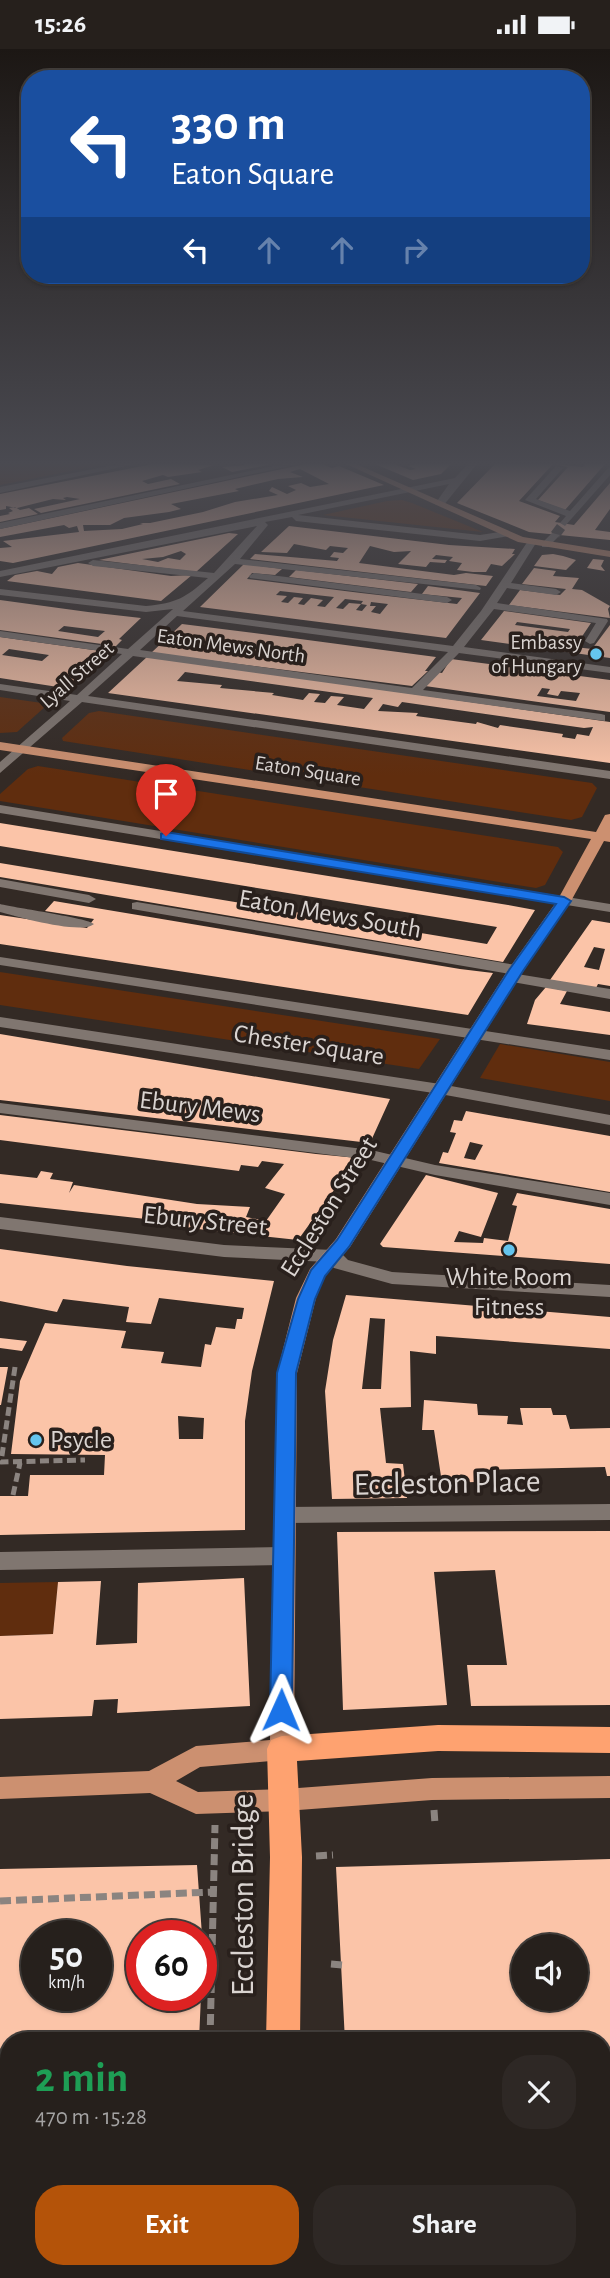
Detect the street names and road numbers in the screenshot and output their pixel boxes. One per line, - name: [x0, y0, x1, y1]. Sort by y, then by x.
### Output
- street label: Eaton Mews North: [155, 625, 307, 667]
- street label: Lyall Street: [36, 637, 118, 712]
- street label: Eaton Square: [253, 752, 363, 790]
- street label: Eaton Mews South: [237, 885, 423, 943]
- street label: Chester Square: [232, 1020, 386, 1070]
- street label: Ebury Mews: [138, 1087, 262, 1127]
- street label: Eccleston Street: [276, 1133, 382, 1281]
- street label: Ebury Street: [142, 1202, 268, 1240]
- street label: Eccleston Place: [353, 1465, 541, 1501]
- street label: Eccleston Bridge: [227, 1794, 259, 1996]

